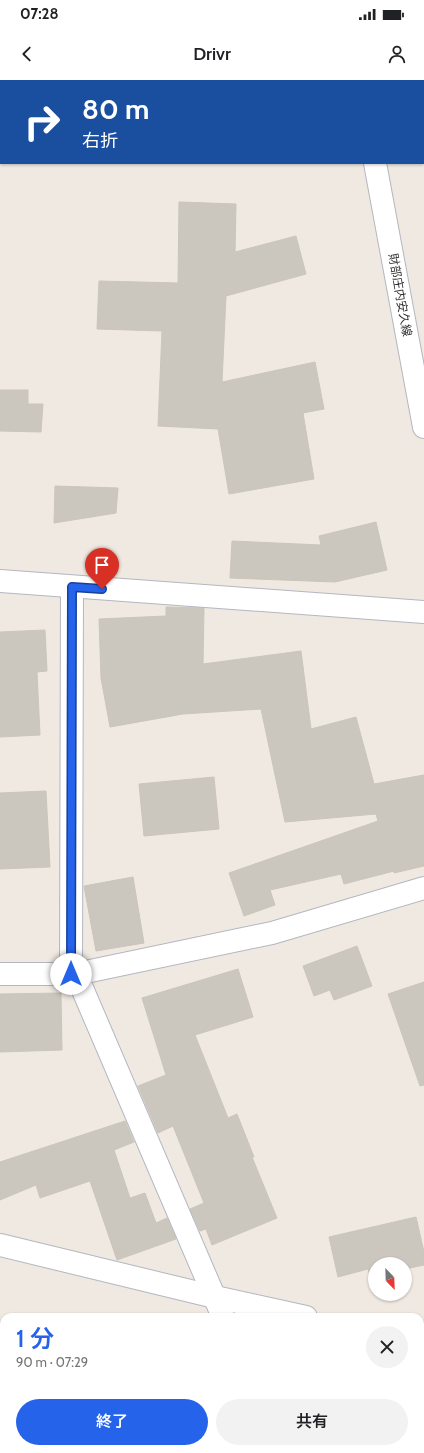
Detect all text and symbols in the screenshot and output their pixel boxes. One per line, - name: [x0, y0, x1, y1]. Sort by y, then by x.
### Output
- text: 07:28: [20, 5, 59, 23]
- icon: back: [16, 43, 38, 65]
- text: Drivr: [193, 43, 231, 65]
- icon: person: [386, 43, 408, 65]
- text: 80 m: [82, 92, 149, 126]
- icon: right: [16, 96, 68, 148]
- text: 右折: [82, 130, 118, 152]
- street label: 財部庄内安久線: [386, 252, 415, 338]
- pin: [85, 548, 119, 589]
- icon: arrive: [91, 554, 113, 576]
- position arrow: [50, 953, 92, 995]
- north arrow: [368, 1257, 412, 1301]
- map controls: [368, 1257, 412, 1301]
- text: 1 分: [16, 1324, 54, 1353]
- button: close: [366, 1326, 408, 1368]
- text: 90 m · 07:29: [16, 1354, 88, 1370]
- button: 終了: [16, 1399, 208, 1445]
- button: 共有: [216, 1399, 408, 1445]

